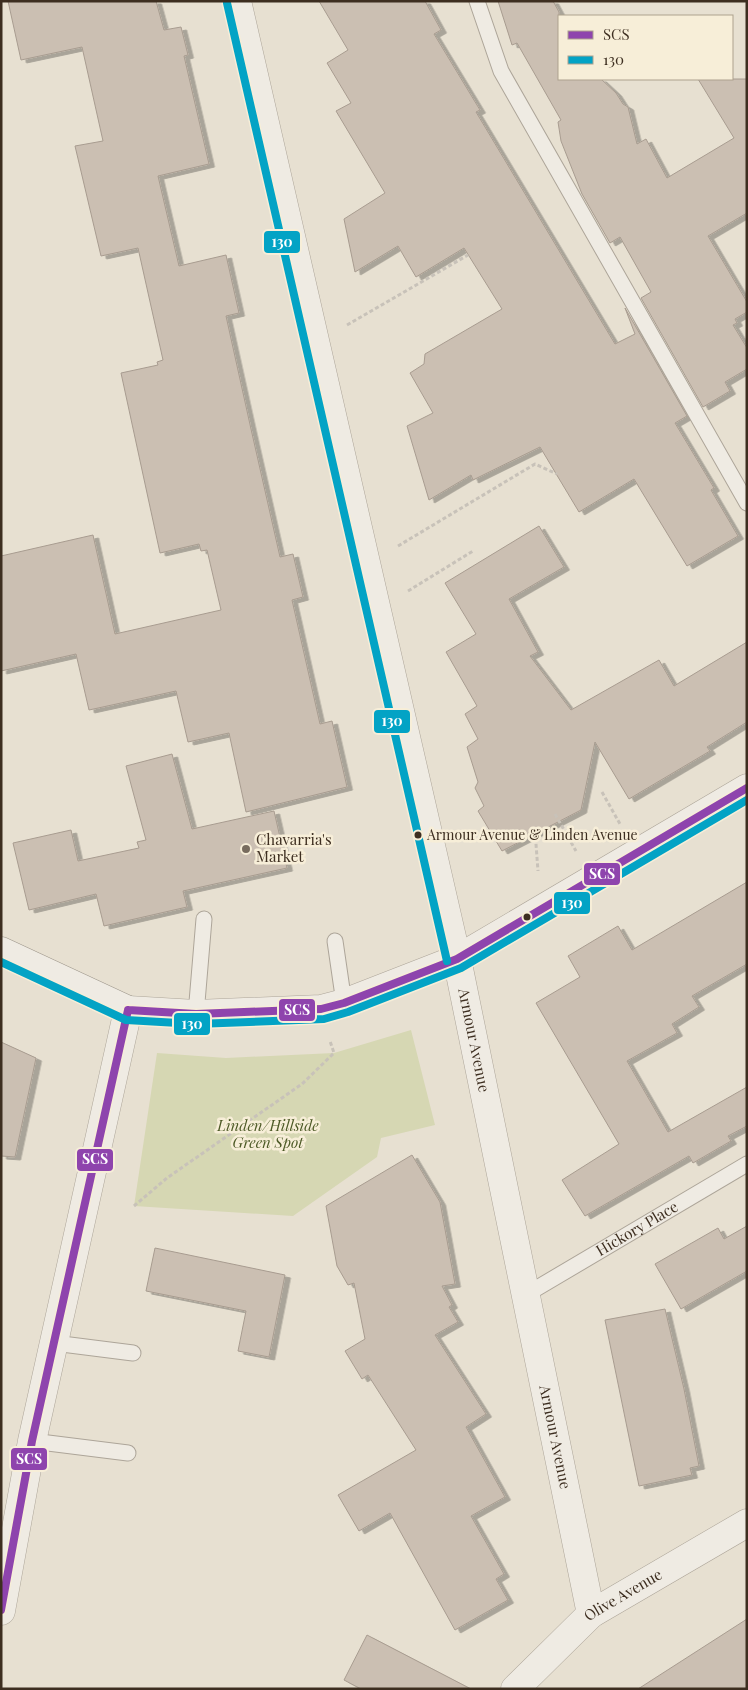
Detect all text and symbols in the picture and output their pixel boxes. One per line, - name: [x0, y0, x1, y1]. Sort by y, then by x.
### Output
- legend: [558, 15, 733, 80]
- text: SCS: [603, 24, 630, 44]
- text: 130: [603, 49, 624, 69]
- line badge: 130: [263, 230, 301, 254]
- text: 130: [271, 232, 293, 251]
- line badge: 130: [373, 709, 411, 734]
- text: 130: [381, 711, 403, 730]
- place label: Armour Avenue & Linden Avenue: [426, 825, 638, 844]
- place label: Chavarria's Market: [256, 829, 332, 866]
- marker: Armour Avenue & Linden Avenue: [413, 830, 423, 840]
- marker: Chavarria's Market: [240, 843, 252, 855]
- line badge: SCS: [583, 862, 621, 886]
- text: SCS: [589, 864, 615, 883]
- line badge: 130: [553, 891, 591, 915]
- text: 130: [561, 893, 583, 912]
- unlabelled marker: [522, 912, 532, 922]
- street label: Armour Avenue: [454, 985, 495, 1094]
- line badge: SCS: [278, 998, 316, 1022]
- text: SCS: [284, 1000, 310, 1019]
- line badge: 130: [173, 1012, 211, 1036]
- text: 130: [181, 1014, 203, 1033]
- park label: Linden/Hillside Green Spot: [216, 1115, 319, 1152]
- line badge: SCS: [76, 1148, 114, 1172]
- text: SCS: [82, 1149, 108, 1168]
- street label: Hickory Place: [592, 1196, 681, 1260]
- street label: Armour Avenue: [535, 1382, 576, 1491]
- line badge: SCS: [10, 1447, 48, 1471]
- text: SCS: [16, 1449, 42, 1468]
- street label: Olive Avenue: [579, 1564, 665, 1625]

